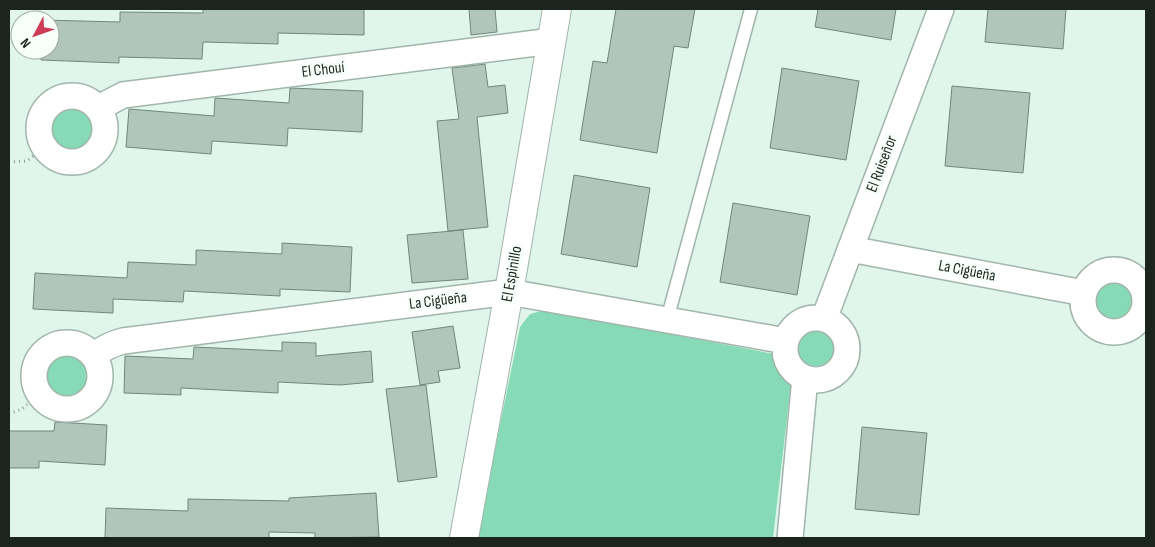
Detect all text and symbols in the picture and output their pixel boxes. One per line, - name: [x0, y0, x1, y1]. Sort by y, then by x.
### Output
- north arrow: [10, 10, 60, 60]
- text: N: [17, 35, 34, 52]
- street label: El Chouí: [300, 58, 346, 82]
- street label: El Ruiseñor: [862, 132, 902, 195]
- street label: El Espinillo: [498, 245, 526, 303]
- street label: La Cigüeña: [937, 256, 997, 286]
- street label: La Cigüeña: [408, 288, 468, 314]

